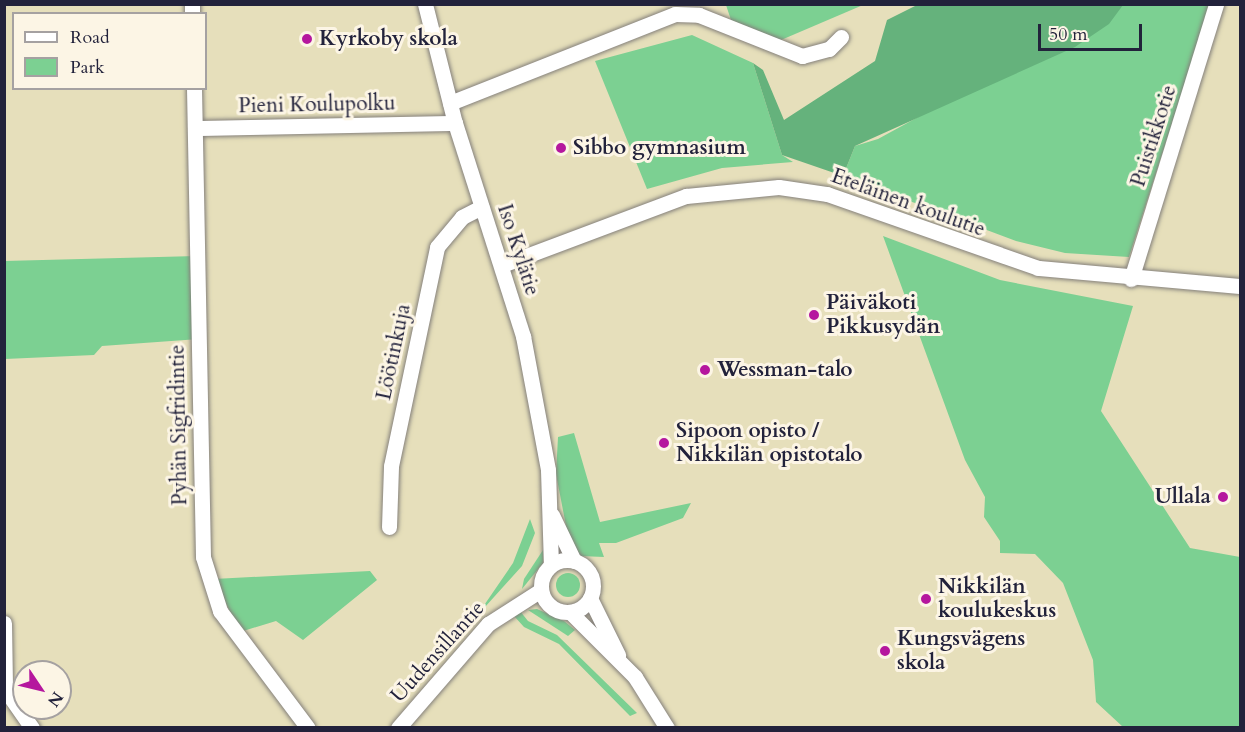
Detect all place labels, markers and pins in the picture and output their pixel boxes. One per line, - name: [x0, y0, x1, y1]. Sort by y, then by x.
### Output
- place label: Kyrkoby skola: [319, 26, 458, 52]
- marker: Kyrkoby skola: [300, 32, 314, 46]
- place label: Sibbo gymnasium: [573, 135, 746, 161]
- marker: Sibbo gymnasium: [554, 141, 568, 155]
- place label: Päiväkoti Pikkusydän: [826, 290, 940, 340]
- marker: Päiväkoti Pikkusydän: [807, 308, 821, 322]
- place label: Wessman-talo: [717, 357, 853, 383]
- marker: Wessman-talo: [698, 363, 712, 377]
- place label: Sipoon opisto / Nikkilän opistotalo: [676, 418, 862, 468]
- marker: Sipoon opisto / Nikkilän opistotalo: [657, 436, 671, 450]
- place label: Ullala: [1155, 484, 1211, 510]
- marker: Ullala: [1216, 490, 1230, 504]
- place label: Nikkilän koulukeskus: [938, 574, 1056, 624]
- marker: Nikkilän koulukeskus: [919, 592, 933, 606]
- place label: Kungsvägens skola: [897, 626, 1025, 676]
- marker: Kungsvägens skola: [878, 644, 892, 658]

